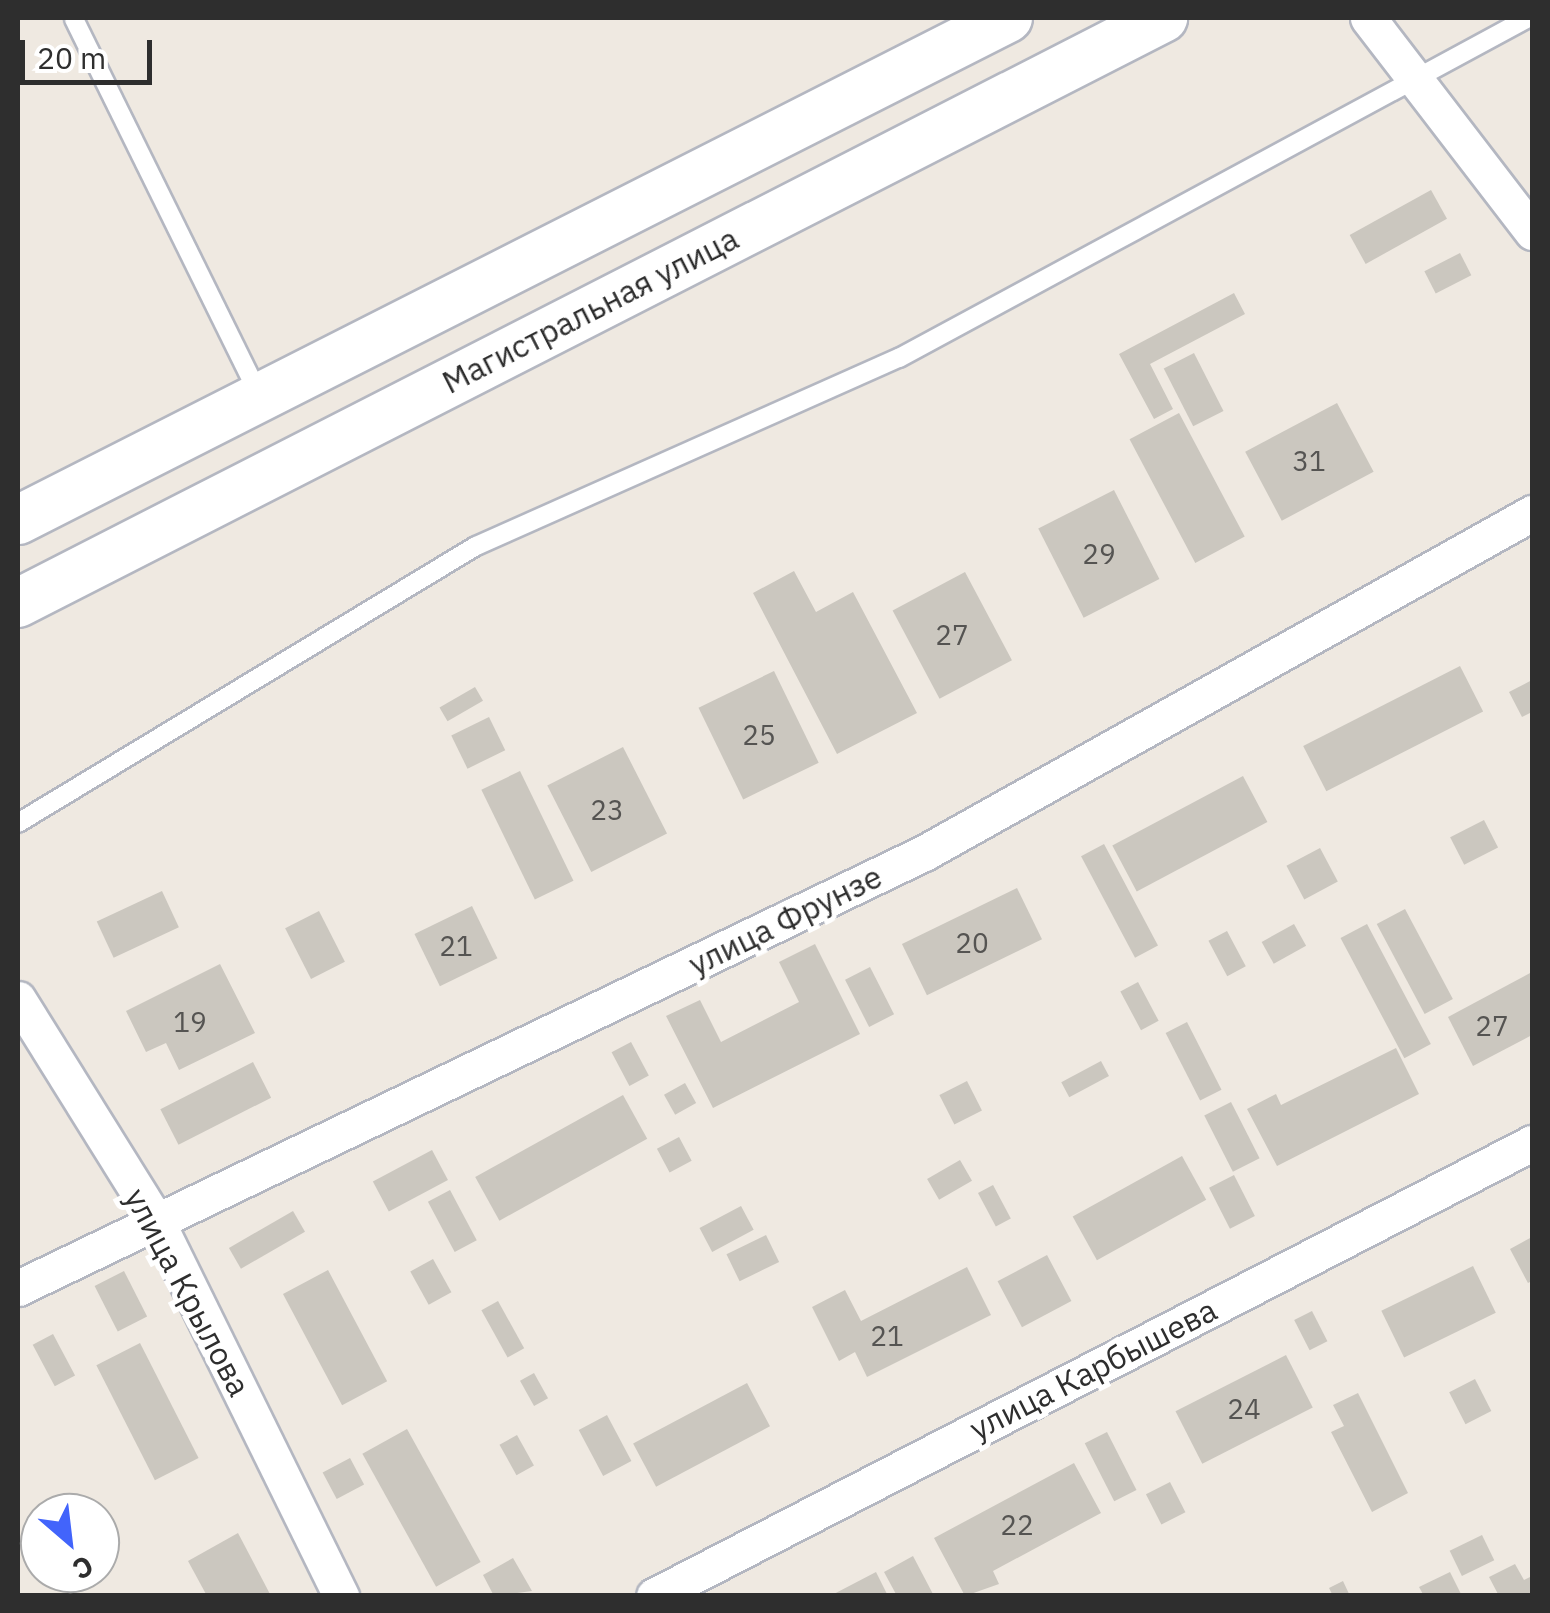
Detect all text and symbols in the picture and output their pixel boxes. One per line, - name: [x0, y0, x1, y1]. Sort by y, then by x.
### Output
- scale bar: [25, 20, 158, 82]
- text: 20 m: [37, 38, 106, 77]
- street label: Магистральная улица: [436, 219, 744, 401]
- house number: 31: [1292, 444, 1326, 478]
- house number: 29: [1082, 537, 1116, 571]
- house number: 27: [935, 618, 969, 652]
- house number: 25: [742, 718, 776, 752]
- house number: 23: [590, 793, 624, 827]
- street label: улица Фрунзе: [682, 857, 888, 983]
- house number: 20: [955, 926, 989, 960]
- house number: 21: [439, 929, 473, 963]
- house number: 19: [173, 1005, 207, 1039]
- house number: 27: [1475, 1009, 1509, 1043]
- street label: улица Крылова: [117, 1181, 259, 1403]
- street label: улица Карбышева: [963, 1290, 1223, 1448]
- house number: 21: [870, 1319, 904, 1353]
- house number: 24: [1227, 1392, 1261, 1426]
- north arrow: [20, 1493, 120, 1593]
- house number: 22: [1000, 1508, 1034, 1542]
- text: С: [67, 1548, 100, 1589]

